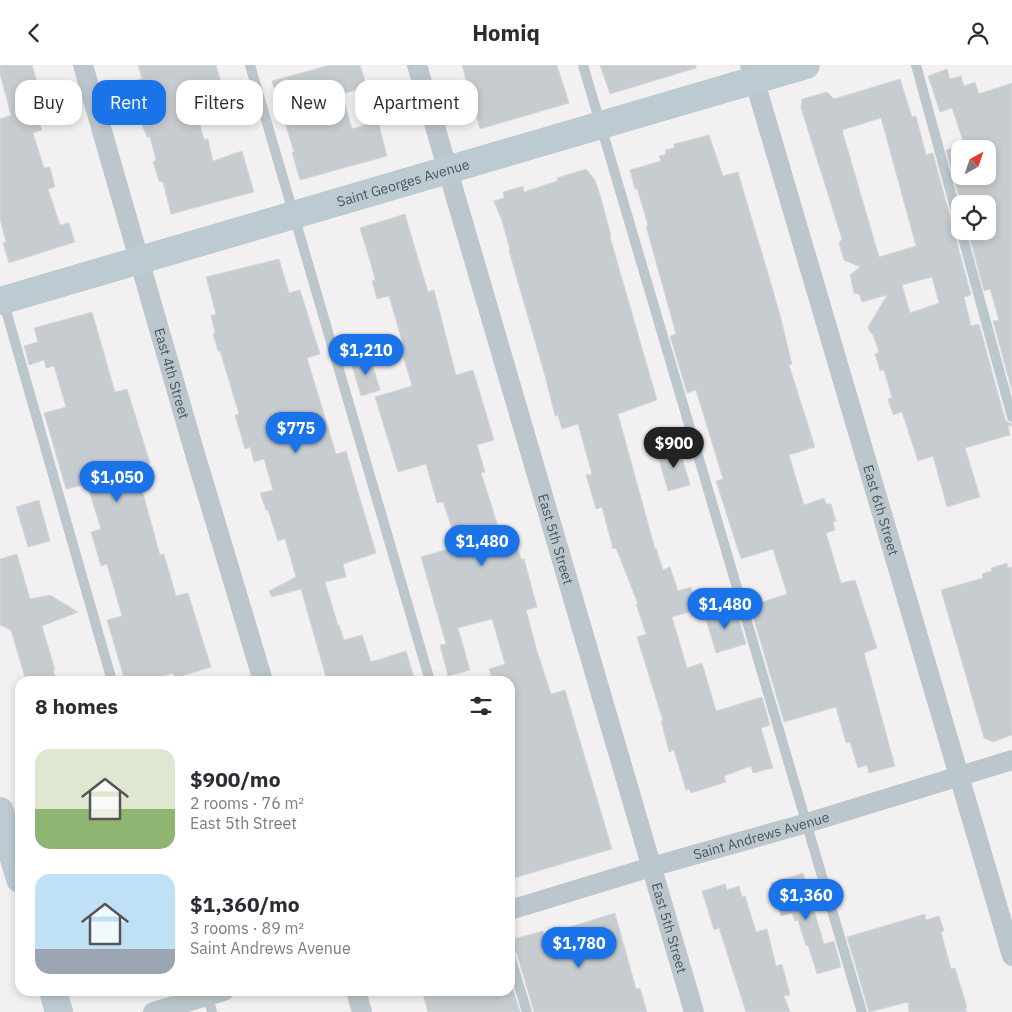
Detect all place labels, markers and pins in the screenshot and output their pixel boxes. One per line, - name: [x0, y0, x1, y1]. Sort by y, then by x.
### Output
- pin: $1,210: [325, 333, 407, 376]
- pin: $775: [266, 411, 326, 454]
- pin: $900: [644, 427, 704, 469]
- pin: $1,050: [76, 461, 158, 503]
- pin: $1,480: [441, 525, 523, 567]
- pin: $1,480: [684, 587, 766, 630]
- pin: $1,360: [765, 879, 847, 921]
- pin: $1,780: [538, 927, 620, 969]

